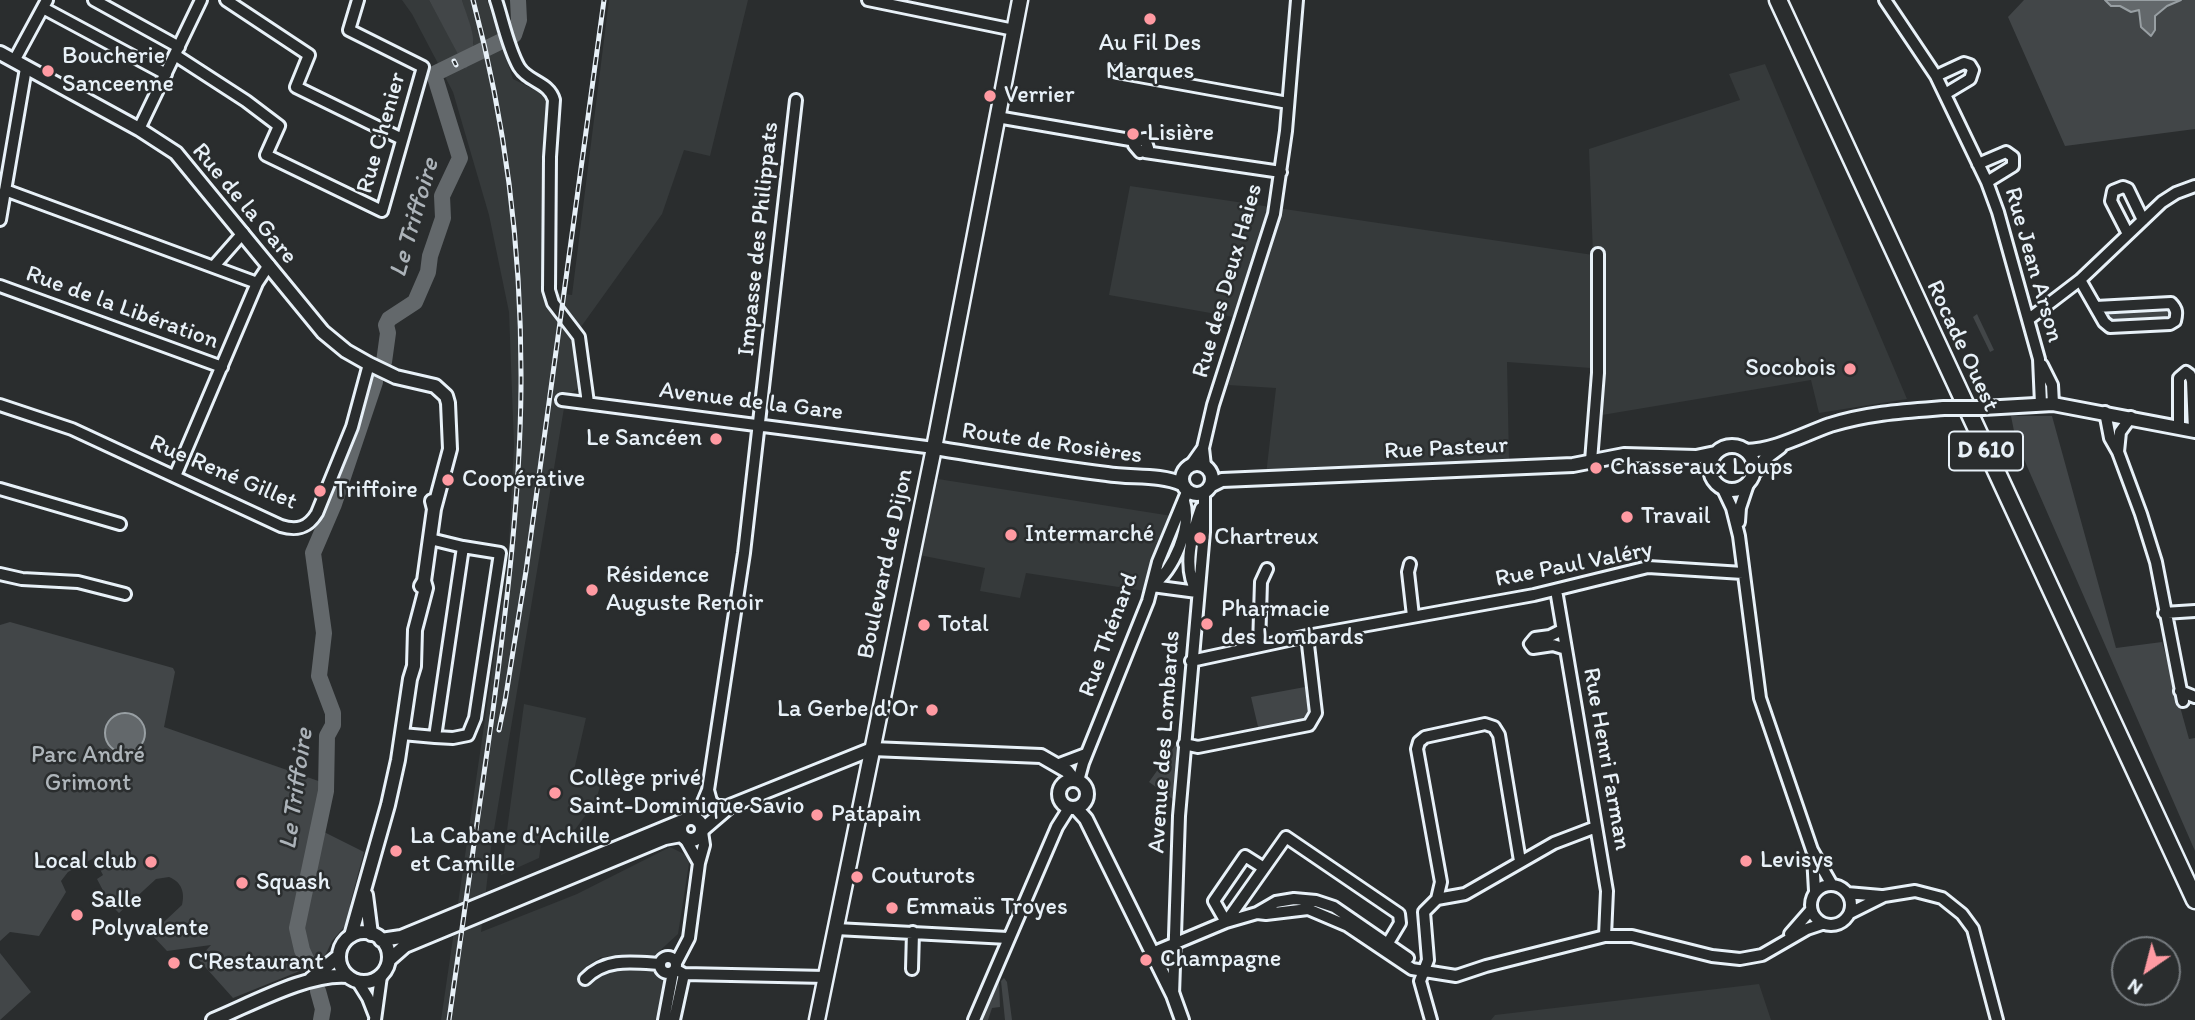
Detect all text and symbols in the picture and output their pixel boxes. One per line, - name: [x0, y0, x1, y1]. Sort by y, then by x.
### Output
- marker: Au Fil Des Marques: [1142, 11, 1158, 27]
- place label: Au Fil Des Marques: [1099, 30, 1201, 86]
- place label: Boucherie Sanceenne: [62, 43, 174, 99]
- marker: Boucherie Sanceenne: [40, 63, 56, 79]
- street label: Rue Chenier: [351, 69, 413, 197]
- place label: Verrier: [1004, 82, 1074, 110]
- marker: Verrier: [982, 88, 998, 104]
- street label: Impasse des Philippats: [732, 120, 786, 358]
- place label: Lisière: [1147, 120, 1214, 148]
- marker: Lisière: [1125, 126, 1141, 142]
- street label: Rue de la Gare: [185, 138, 303, 270]
- water label: Le Triffoire: [383, 155, 447, 281]
- street label: Rue des Deux Haies: [1187, 181, 1269, 381]
- street label: Rue Jean Arson: [1997, 184, 2069, 346]
- street label: Rue de la Libération: [22, 260, 222, 356]
- street label: Rocade Ouest: [1919, 276, 2005, 416]
- place label: Socobois: [1745, 355, 1836, 383]
- marker: Socobois: [1842, 361, 1858, 377]
- street label: Avenue de la Gare: [657, 376, 845, 428]
- street label: Route de Rosières: [960, 417, 1144, 471]
- place label: Le Sancéen: [586, 425, 702, 453]
- street label: Rue René Gillet: [145, 429, 301, 517]
- marker: Le Sancéen: [708, 431, 724, 447]
- street label: Rue Pasteur: [1383, 431, 1509, 467]
- road number: D 610: [1949, 432, 2023, 471]
- place label: Chasse aux Loups: [1610, 454, 1793, 482]
- marker: Chasse aux Loups: [1588, 460, 1604, 476]
- place label: Coopérative: [462, 466, 585, 494]
- street label: Boulevard de Dijon: [852, 466, 920, 662]
- marker: Coopérative: [440, 472, 456, 488]
- place label: Triffoire: [334, 477, 418, 505]
- marker: Triffoire: [312, 483, 328, 499]
- place label: Travail: [1641, 503, 1711, 531]
- marker: Travail: [1619, 509, 1635, 525]
- place label: Intermarché: [1025, 521, 1154, 549]
- place label: Chartreux: [1214, 524, 1319, 552]
- marker: Intermarché: [1003, 527, 1019, 543]
- marker: Chartreux: [1192, 530, 1208, 546]
- street label: Rue Paul Valéry: [1493, 536, 1655, 594]
- place label: Résidence Auguste Renoir: [606, 562, 763, 618]
- street label: Rue Thénard: [1073, 569, 1145, 701]
- marker: Résidence Auguste Renoir: [584, 582, 600, 598]
- place label: Pharmacie des Lombards: [1221, 596, 1364, 652]
- place label: Total: [938, 611, 989, 639]
- marker: Pharmacie des Lombards: [1199, 616, 1215, 632]
- marker: Total: [916, 617, 932, 633]
- street label: Avenue des Lombards: [1143, 630, 1187, 854]
- street label: Rue Henri Farman: [1576, 665, 1636, 853]
- place label: La Gerbe d'Or: [777, 696, 918, 724]
- marker: La Gerbe d'Or: [924, 702, 940, 718]
- water label: Le Triffoire: [273, 726, 321, 852]
- park label: Parc André Grimont: [31, 742, 145, 798]
- place label: Collège privé Saint-Dominique Savio: [569, 765, 805, 821]
- marker: Collège privé Saint-Dominique Savio: [547, 785, 563, 801]
- place label: Patapain: [831, 801, 921, 829]
- marker: Patapain: [809, 807, 825, 823]
- place label: La Cabane d'Achille et Camille: [410, 823, 610, 879]
- marker: La Cabane d'Achille et Camille: [388, 843, 404, 859]
- place label: Levisys: [1760, 847, 1834, 875]
- place label: Local club: [33, 848, 137, 876]
- marker: Levisys: [1738, 853, 1754, 869]
- marker: Local club: [143, 854, 159, 870]
- place label: Couturots: [871, 863, 975, 891]
- place label: Squash: [256, 869, 330, 897]
- marker: Couturots: [849, 869, 865, 885]
- marker: Squash: [234, 875, 250, 891]
- place label: Salle Polyvalente: [91, 887, 209, 943]
- place label: Emmaüs Troyes: [906, 894, 1068, 922]
- marker: Emmaüs Troyes: [884, 900, 900, 916]
- marker: Salle Polyvalente: [69, 907, 85, 923]
- north arrow: [2111, 936, 2181, 1006]
- place label: Champagne: [1160, 946, 1281, 974]
- place label: C'Restaurant: [188, 949, 324, 977]
- marker: Champagne: [1138, 952, 1154, 968]
- marker: C'Restaurant: [166, 955, 182, 971]
- text: N: [2123, 974, 2147, 1000]

